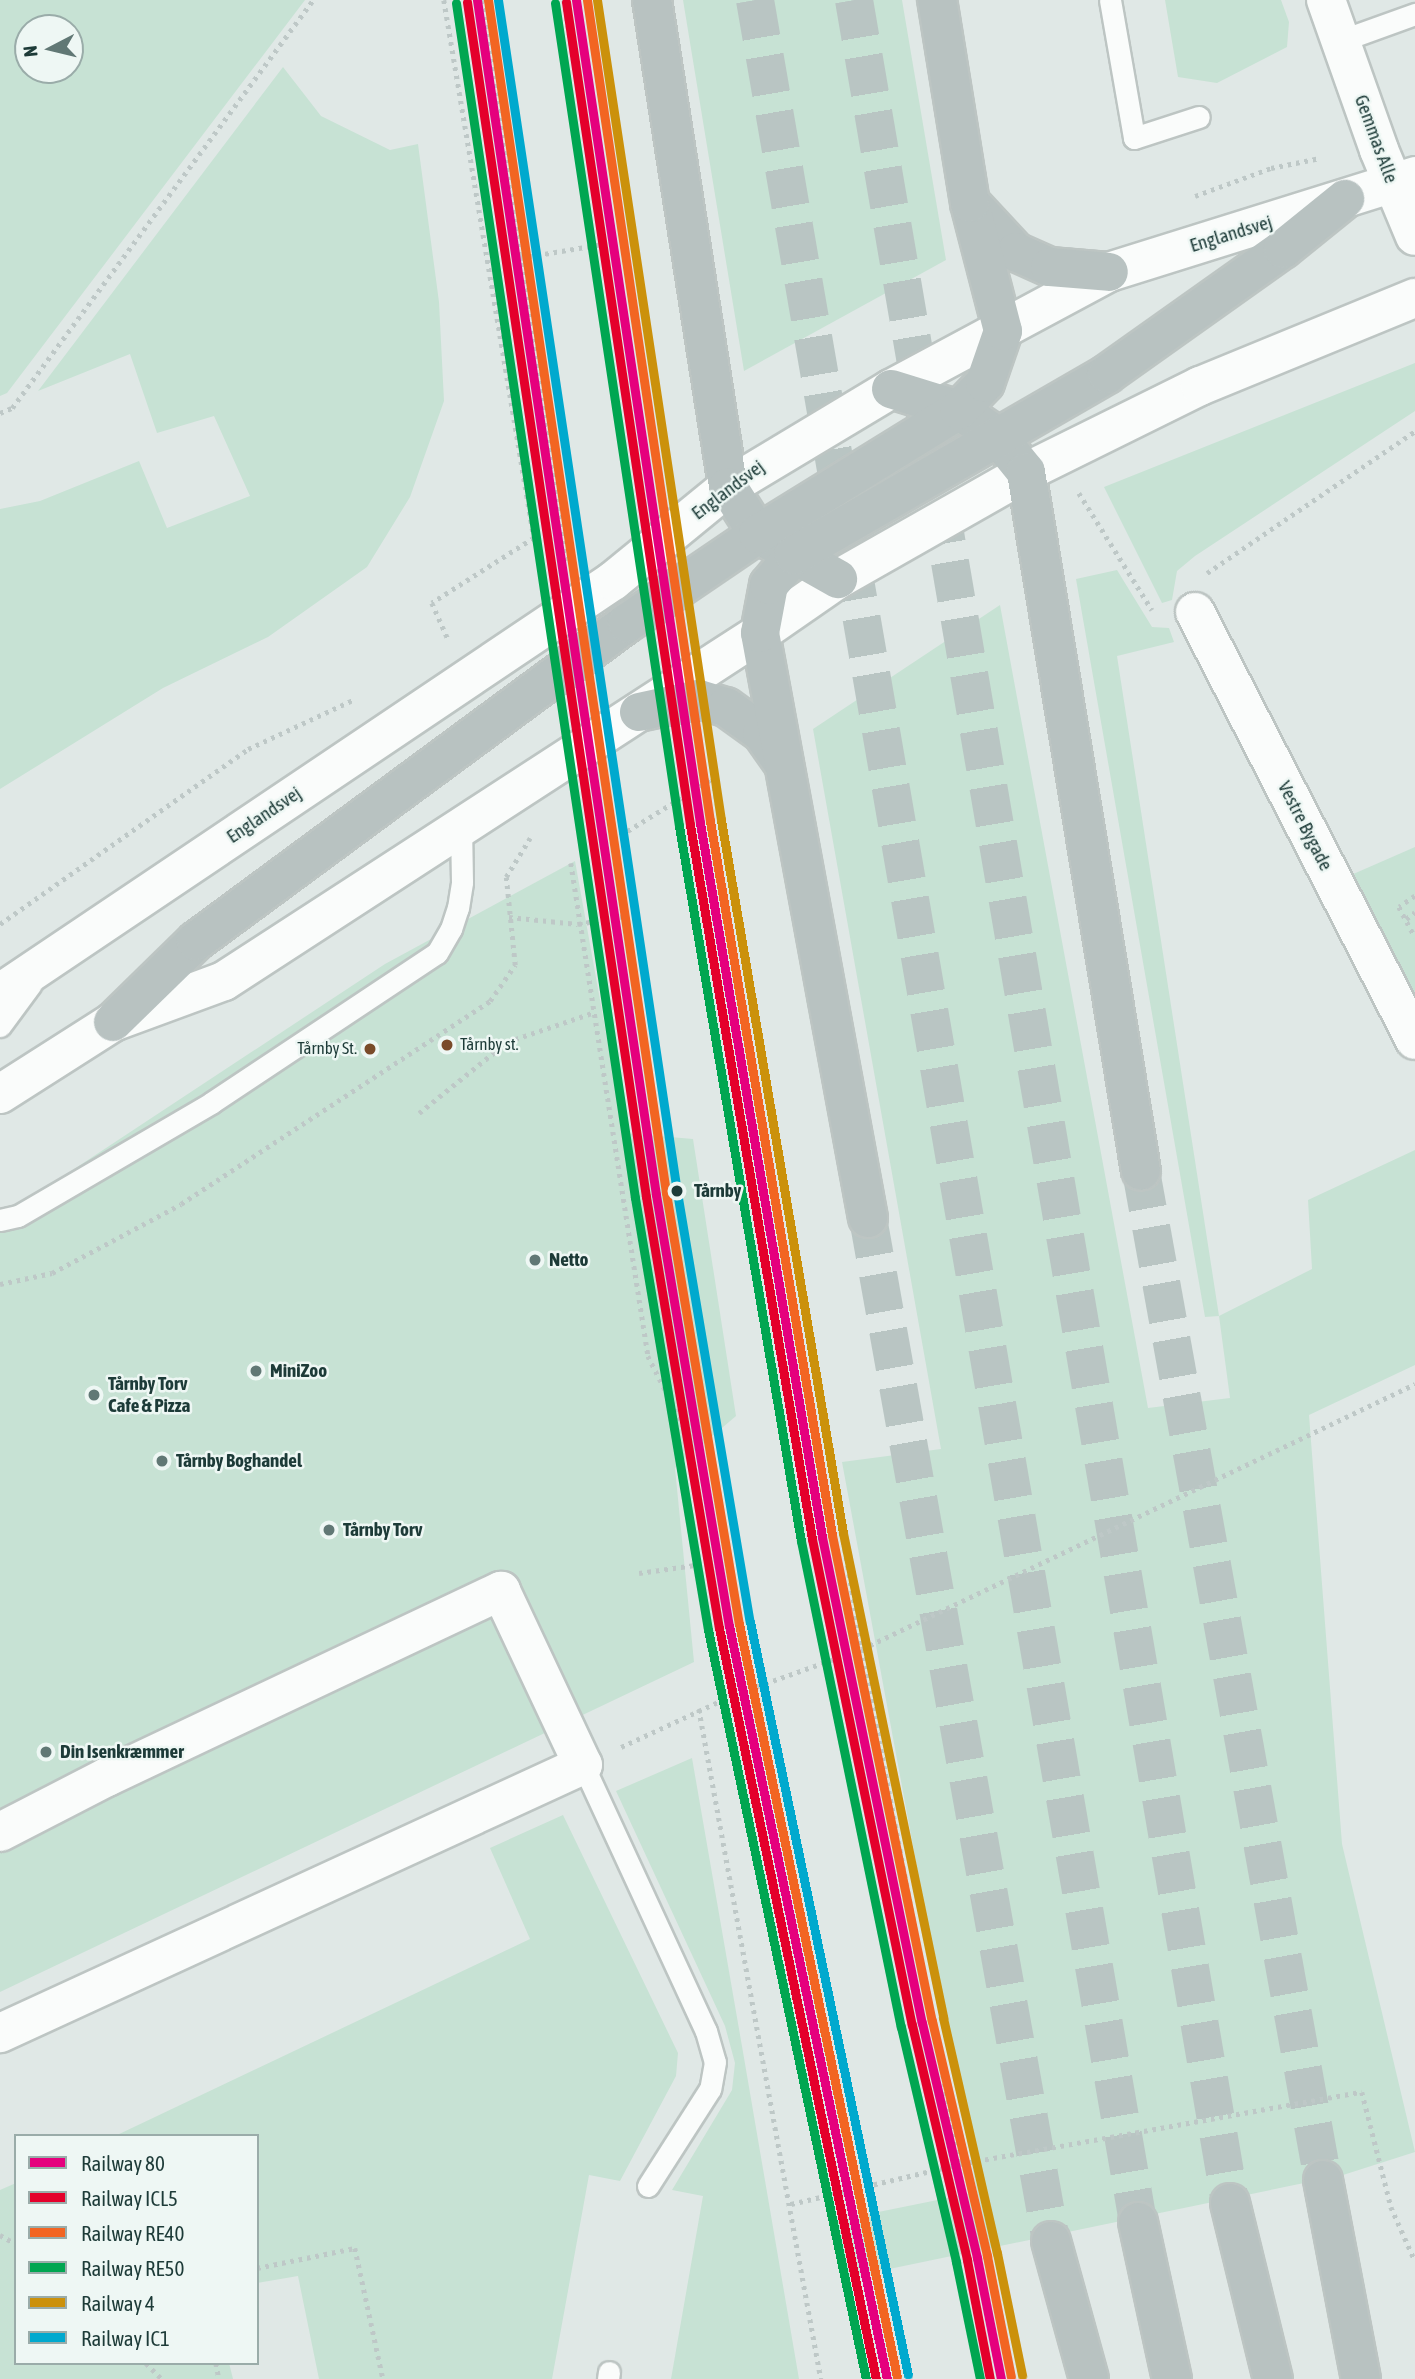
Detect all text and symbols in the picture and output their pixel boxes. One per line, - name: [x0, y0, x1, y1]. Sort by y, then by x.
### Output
- north arrow: [14, 14, 84, 84]
- text: N: [19, 44, 42, 58]
- street label: Gemmas Alle: [1350, 92, 1402, 186]
- street label: Englandsvej: [1187, 211, 1275, 257]
- street label: Englandsvej: [687, 455, 769, 525]
- street label: Vestre Bygade: [1273, 777, 1337, 875]
- street label: Englandsvej: [222, 782, 306, 848]
- place label: Tårnby st.: [460, 1035, 519, 1055]
- marker: Tårnby st.: [440, 1038, 454, 1052]
- place label: Tårnby St.: [297, 1039, 357, 1059]
- marker: Tårnby St.: [363, 1042, 377, 1056]
- marker: Tårnby: [666, 1180, 688, 1202]
- place label: Tårnby: [694, 1180, 741, 1202]
- place label: Netto: [549, 1249, 589, 1271]
- marker: Netto: [527, 1252, 543, 1268]
- place label: MiniZoo: [270, 1360, 327, 1382]
- marker: MiniZoo: [248, 1363, 264, 1379]
- place label: Tårnby Torv Cafe & Pizza: [108, 1373, 190, 1417]
- marker: Tårnby Torv Cafe & Pizza: [86, 1387, 102, 1403]
- place label: Tårnby Boghandel: [176, 1450, 302, 1472]
- marker: Tårnby Boghandel: [154, 1453, 170, 1469]
- place label: Tårnby Torv: [343, 1519, 422, 1541]
- marker: Tårnby Torv: [321, 1522, 337, 1538]
- place label: Din Isenkræmmer: [60, 1741, 184, 1763]
- marker: Din Isenkræmmer: [38, 1744, 54, 1760]
- legend: [14, 2134, 259, 2365]
- text: Railway 80: [81, 2151, 165, 2175]
- text: Railway ICL5: [81, 2186, 178, 2210]
- text: Railway RE40: [81, 2221, 184, 2245]
- text: Railway RE50: [81, 2256, 184, 2280]
- text: Railway 4: [81, 2291, 155, 2315]
- text: Railway IC1: [81, 2326, 170, 2350]

